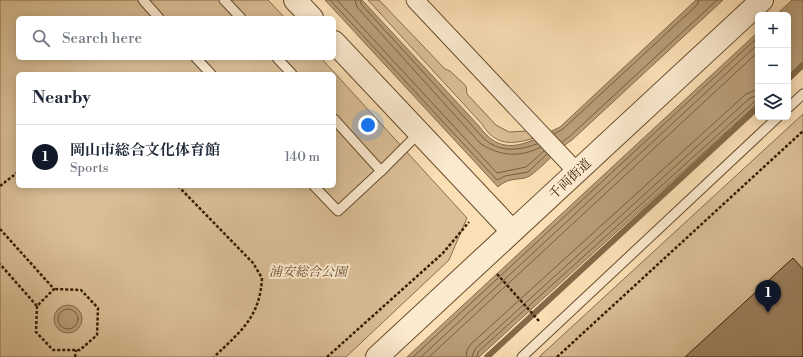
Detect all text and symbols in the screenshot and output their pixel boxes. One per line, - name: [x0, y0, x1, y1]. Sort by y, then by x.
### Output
- map controls: [755, 12, 791, 120]
- button: +: [755, 12, 791, 48]
- search box: [16, 16, 336, 60]
- icon: search: [30, 27, 52, 49]
- text: Search here: [62, 29, 142, 48]
- button: −: [755, 48, 791, 84]
- button: layers: [755, 84, 791, 120]
- text: Nearby: [32, 87, 91, 109]
- your location: [358, 115, 378, 135]
- text: 岡山市総合文化体育館: [70, 141, 220, 160]
- text: 1: [42, 149, 48, 165]
- text: 140 m: [284, 149, 320, 165]
- street label: 千両街道: [546, 155, 594, 203]
- text: Sports: [70, 160, 109, 176]
- park label: 浦安総合公園: [269, 264, 349, 280]
- pin: 1: [755, 280, 781, 313]

